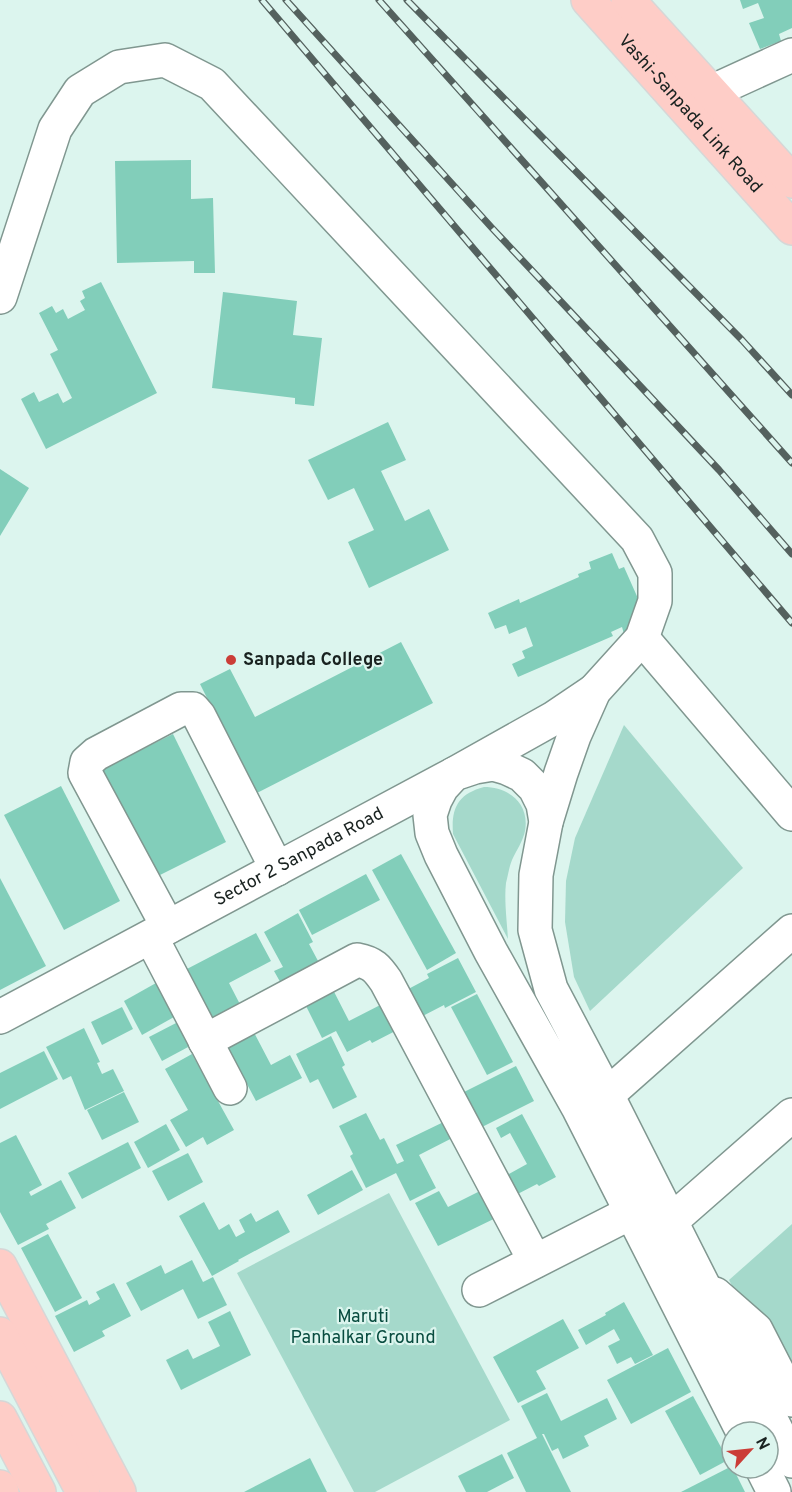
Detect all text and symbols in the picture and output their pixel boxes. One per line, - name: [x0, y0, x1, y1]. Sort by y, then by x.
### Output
- street label: Vashi-Sanpada Link Road: [613, 30, 767, 198]
- place label: Sanpada College: [243, 649, 383, 672]
- marker: Sanpada College: [224, 653, 238, 667]
- street label: Sector 2 Sanpada Road: [210, 802, 388, 912]
- park label: Maruti Panhalkar Ground: [290, 1306, 436, 1350]
- north arrow: [720, 1420, 780, 1480]
- text: N: [750, 1434, 773, 1454]

